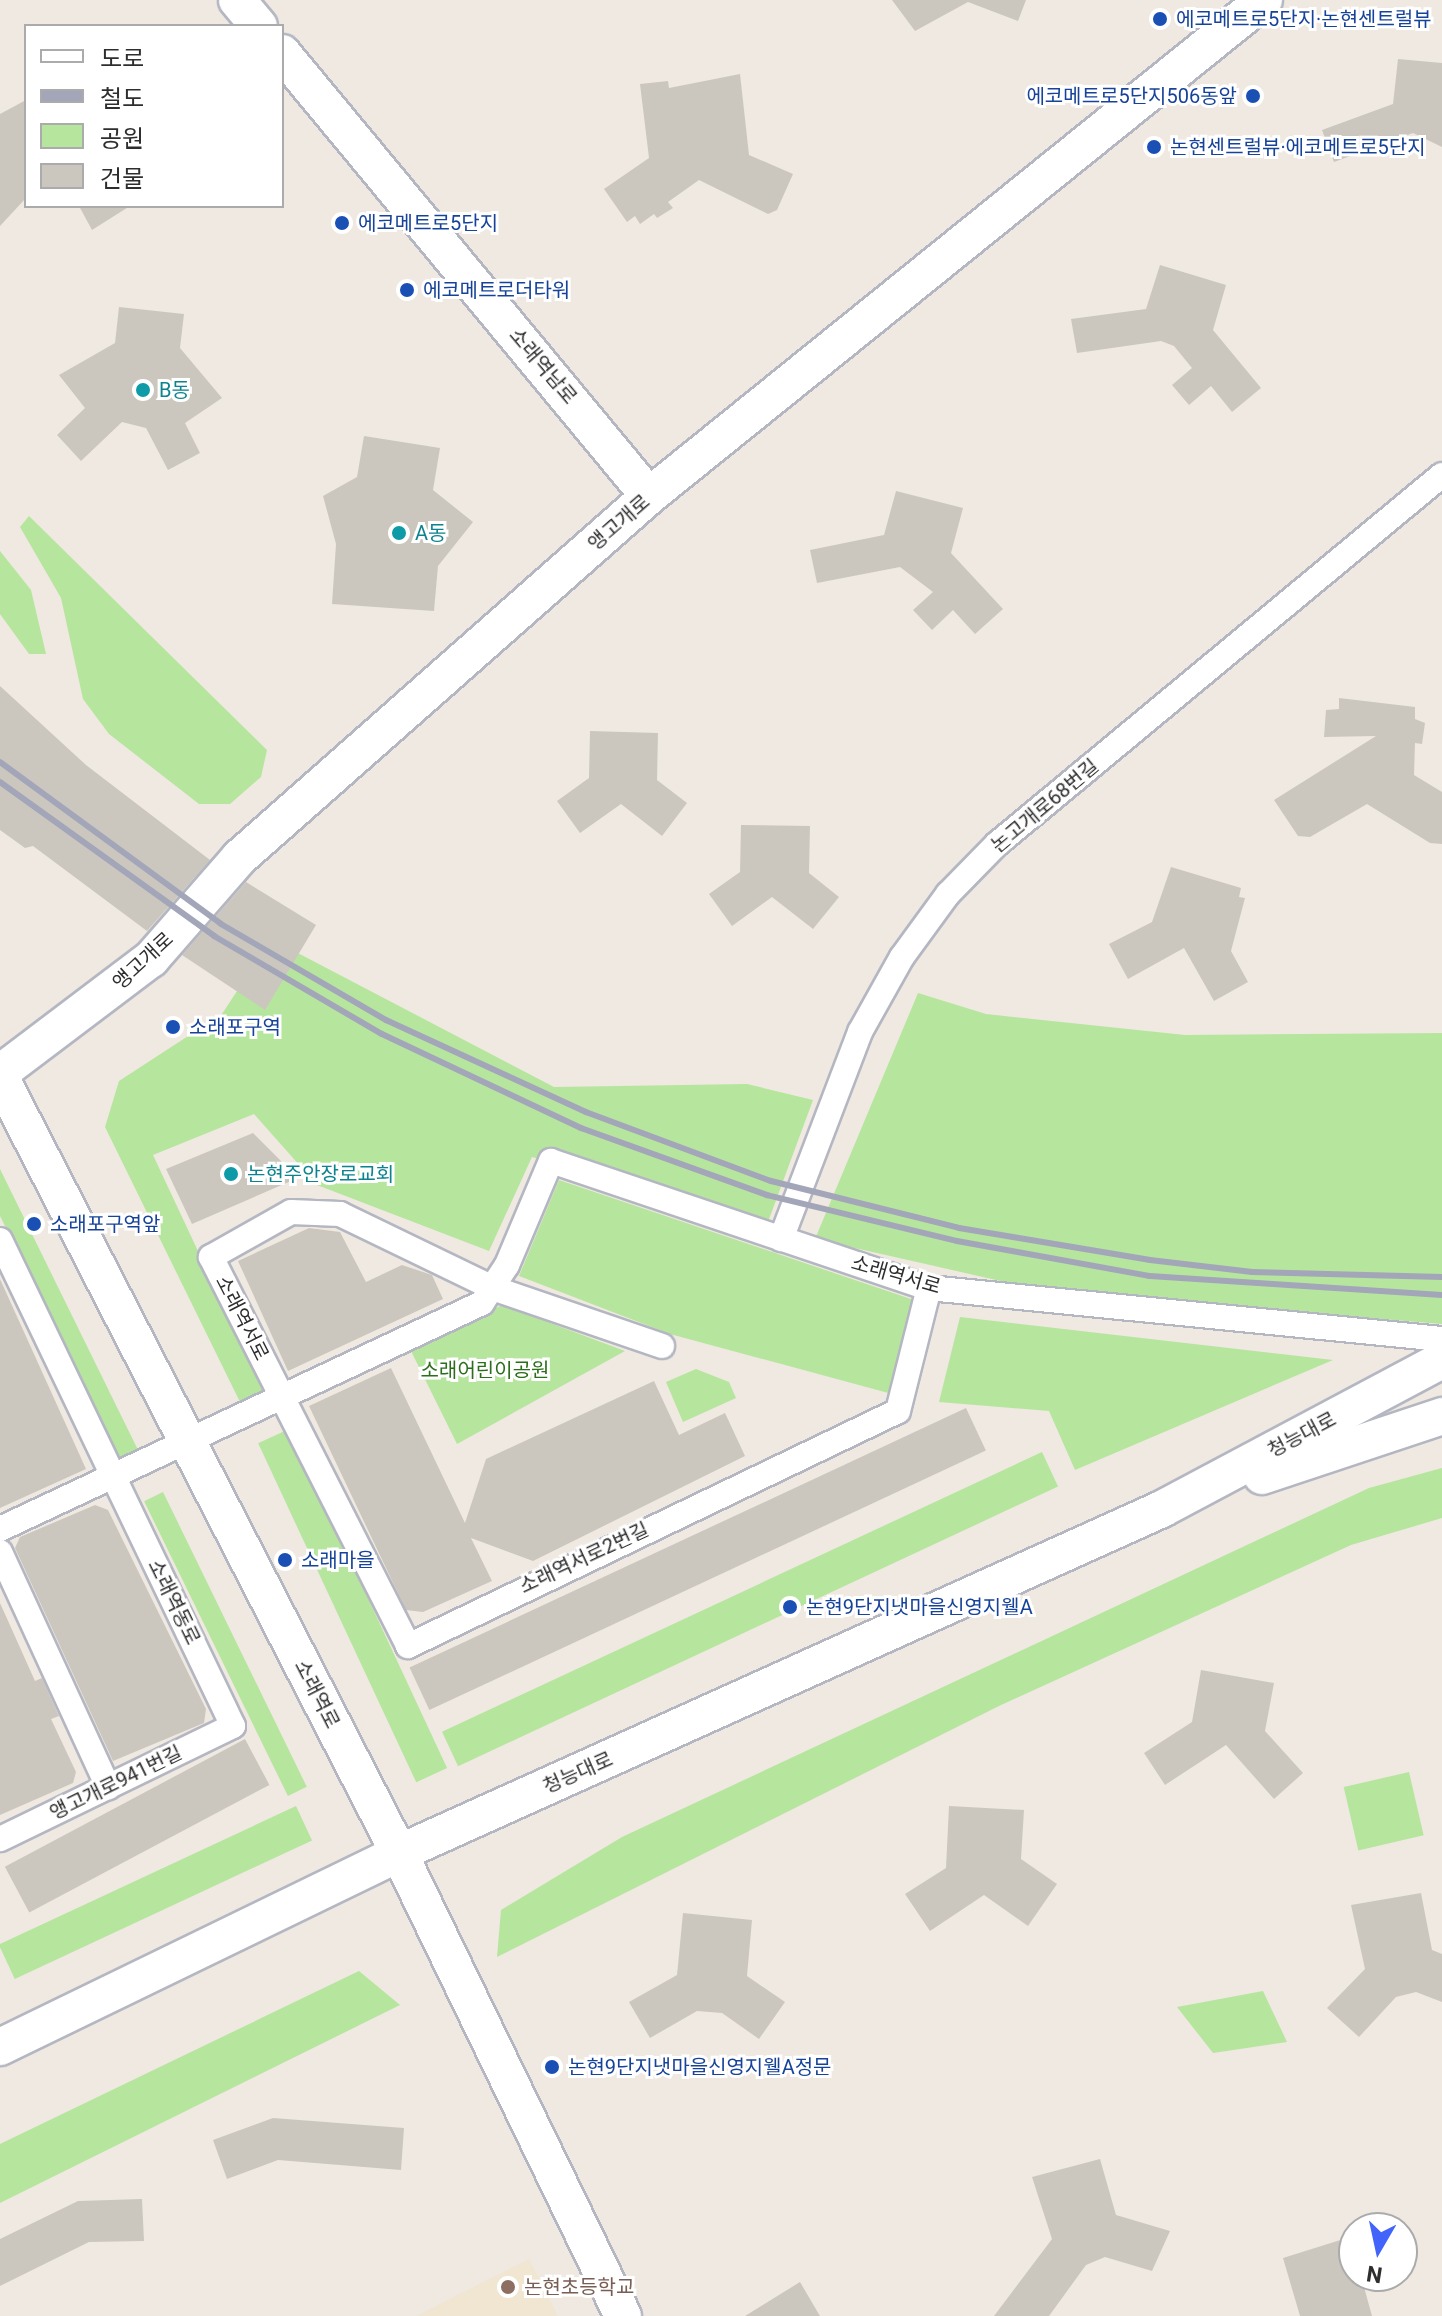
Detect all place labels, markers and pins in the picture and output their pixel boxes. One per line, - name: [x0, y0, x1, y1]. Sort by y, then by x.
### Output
- place label: 에코메트로5단지·논현센트럴뷰: [1176, 7, 1432, 31]
- marker: 에코메트로5단지·논현센트럴뷰: [1151, 10, 1169, 28]
- place label: 에코메트로5단지506동앞: [1026, 84, 1237, 108]
- marker: 에코메트로5단지506동앞: [1244, 87, 1262, 105]
- place label: 논현센트럴뷰·에코메트로5단지: [1170, 135, 1426, 159]
- marker: 논현센트럴뷰·에코메트로5단지: [1145, 138, 1163, 156]
- place label: 에코메트로5단지: [358, 211, 498, 235]
- marker: 에코메트로5단지: [333, 214, 351, 232]
- place label: 에코메트로더타워: [423, 278, 570, 302]
- marker: 에코메트로더타워: [398, 281, 416, 299]
- place label: B동: [159, 378, 190, 402]
- marker: B동: [134, 381, 152, 399]
- place label: A동: [415, 521, 446, 545]
- marker: A동: [390, 524, 408, 542]
- place label: 소래포구역: [189, 1015, 281, 1039]
- marker: 소래포구역: [164, 1018, 182, 1036]
- place label: 논현주안장로교회: [247, 1162, 394, 1186]
- marker: 논현주안장로교회: [222, 1165, 240, 1183]
- place label: 소래포구역앞: [50, 1212, 160, 1236]
- marker: 소래포구역앞: [25, 1215, 43, 1233]
- place label: 소래마을: [301, 1548, 375, 1572]
- marker: 소래마을: [276, 1551, 294, 1569]
- place label: 논현9단지냇마을신영지웰A: [806, 1595, 1033, 1619]
- marker: 논현9단지냇마을신영지웰A: [781, 1598, 799, 1616]
- place label: 논현9단지냇마을신영지웰A정문: [568, 2055, 831, 2079]
- marker: 논현9단지냇마을신영지웰A정문: [543, 2058, 561, 2076]
- place label: 논현초등학교: [524, 2275, 634, 2299]
- marker: 논현초등학교: [499, 2278, 517, 2296]

